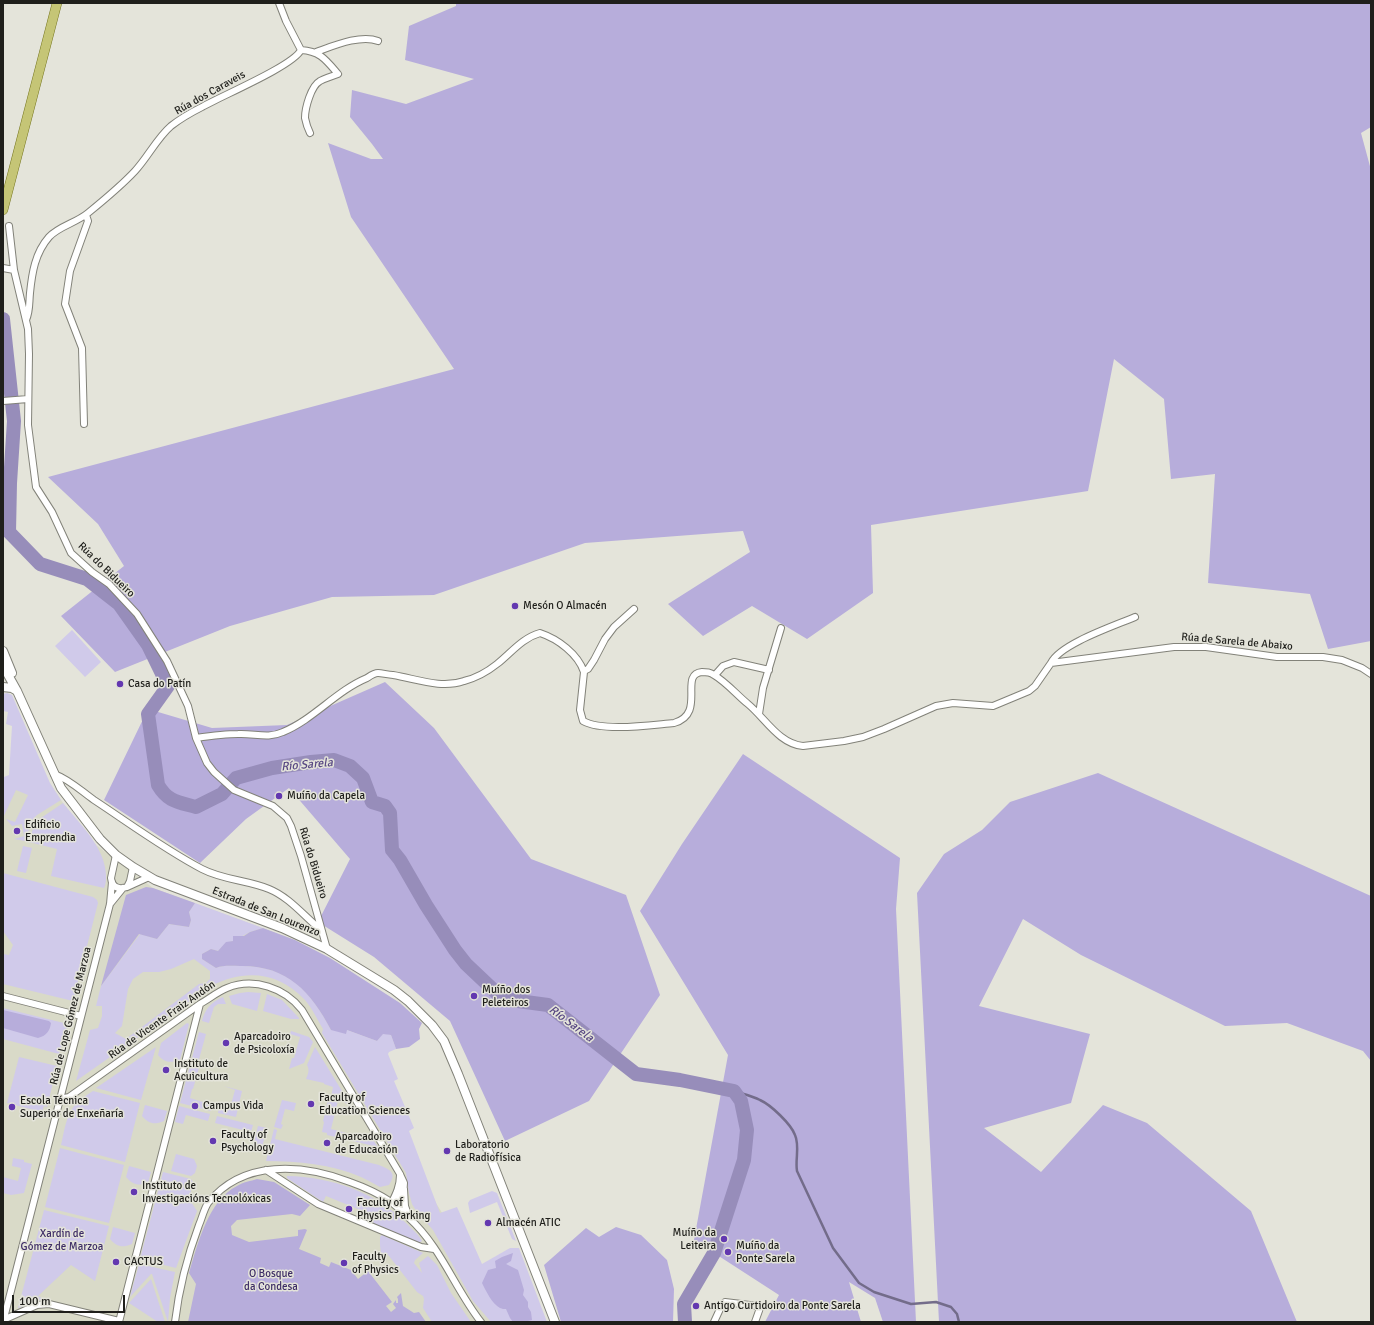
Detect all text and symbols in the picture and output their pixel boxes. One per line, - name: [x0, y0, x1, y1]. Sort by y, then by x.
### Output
- street label: Rúa dos Caraveis: [172, 68, 248, 118]
- street label: Rúa do Bidueiro: [75, 540, 137, 600]
- place label: Mesón O Almacén: [523, 599, 607, 613]
- marker: Mesón O Almacén: [510, 601, 520, 611]
- street label: Rúa de Sarela de Abaixo: [1181, 631, 1293, 653]
- place label: Casa do Patín: [128, 677, 191, 691]
- marker: Casa do Patín: [115, 679, 125, 689]
- water label: Río Sarela: [281, 756, 333, 774]
- place label: Muíño da Capela: [287, 789, 365, 803]
- marker: Muíño da Capela: [274, 791, 284, 801]
- place label: Edificio Emprendia: [25, 818, 76, 844]
- marker: Edificio Emprendia: [12, 826, 22, 836]
- street label: Rúa do Bidueiro: [296, 826, 330, 900]
- street label: Estrada de San Lourenzo: [210, 884, 322, 940]
- street label: Rúa de Lope Gómez de Marzoa: [47, 946, 95, 1086]
- street label: Rúa de Vicente Fraiz Andón: [106, 978, 218, 1062]
- place label: Muíño dos Peleteiros: [482, 983, 530, 1009]
- marker: Muíño dos Peleteiros: [469, 991, 479, 1001]
- water label: Río Sarela: [546, 1003, 596, 1045]
- place label: Aparcadoiro de Psicoloxía: [234, 1030, 295, 1056]
- marker: Aparcadoiro de Psicoloxía: [221, 1038, 231, 1048]
- place label: Instituto de Acuicultura: [174, 1057, 228, 1083]
- marker: Instituto de Acuicultura: [161, 1065, 171, 1075]
- place label: Faculty of Education Sciences: [319, 1091, 410, 1117]
- place label: Escola Técnica Superior de Enxeñaría: [20, 1094, 124, 1120]
- place label: Campus Vida: [203, 1099, 264, 1113]
- marker: Faculty of Education Sciences: [306, 1099, 316, 1109]
- marker: Campus Vida: [190, 1101, 200, 1111]
- marker: Escola Técnica Superior de Enxeñaría: [7, 1102, 17, 1112]
- place label: Faculty of Psychology: [221, 1128, 274, 1154]
- place label: Aparcadoiro de Educación: [335, 1130, 397, 1156]
- marker: Faculty of Psychology: [208, 1136, 218, 1146]
- marker: Aparcadoiro de Educación: [322, 1138, 332, 1148]
- place label: Laboratorio de Radiofísica: [455, 1138, 521, 1164]
- marker: Laboratorio de Radiofísica: [442, 1146, 452, 1156]
- place label: Instituto de Investigacións Tecnolóxicas: [142, 1179, 271, 1205]
- marker: Instituto de Investigacións Tecnolóxicas: [129, 1187, 139, 1197]
- place label: Faculty of Physics Parking: [357, 1196, 430, 1222]
- marker: Faculty of Physics Parking: [344, 1204, 354, 1214]
- place label: Almacén ATIC: [496, 1216, 561, 1230]
- marker: Almacén ATIC: [483, 1218, 493, 1228]
- place label: Muíño da Leiteira: [673, 1226, 716, 1252]
- park label: Xardín de Gómez de Marzoa: [21, 1227, 103, 1253]
- marker: Muíño da Leiteira: [719, 1234, 729, 1244]
- place label: Muíño da Ponte Sarela: [736, 1239, 795, 1265]
- marker: Muíño da Ponte Sarela: [723, 1247, 733, 1257]
- place label: Faculty of Physics: [352, 1250, 399, 1276]
- place label: CACTUS: [124, 1255, 163, 1269]
- marker: CACTUS: [111, 1257, 121, 1267]
- marker: Faculty of Physics: [339, 1258, 349, 1268]
- park label: O Bosque da Condesa: [244, 1267, 298, 1293]
- scale bar: [14, 1287, 127, 1313]
- text: 100 m: [19, 1294, 51, 1309]
- place label: Antigo Curtidoiro da Ponte Sarela: [704, 1299, 861, 1313]
- marker: Antigo Curtidoiro da Ponte Sarela: [691, 1301, 701, 1311]

